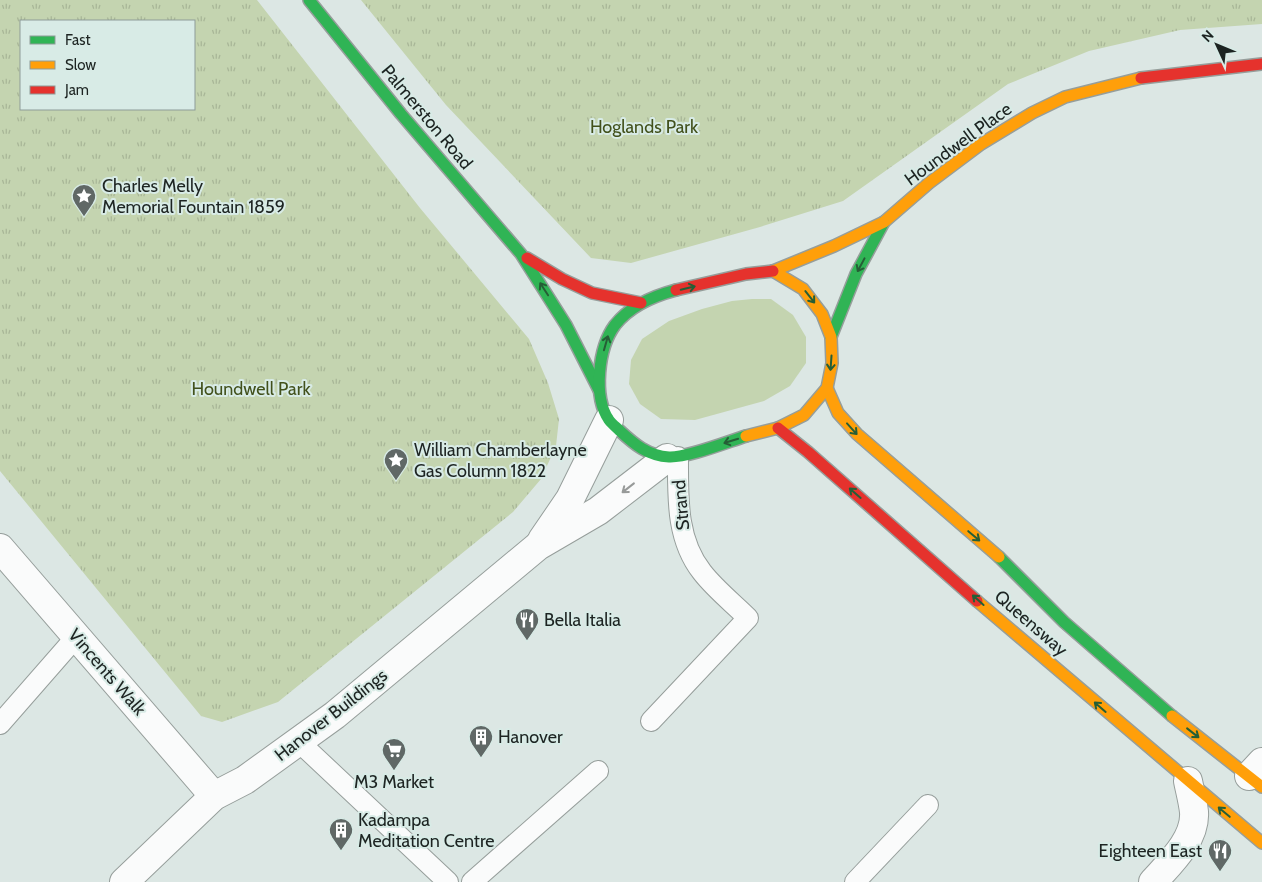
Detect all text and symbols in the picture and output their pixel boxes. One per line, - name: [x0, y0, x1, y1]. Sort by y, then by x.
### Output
- legend: [20, 20, 195, 110]
- north arrow: [1192, 20, 1242, 70]
- text: N: [1198, 26, 1218, 46]
- text: Fast: [65, 31, 90, 49]
- text: Slow: [65, 56, 96, 74]
- street label: Palmerston Road: [377, 60, 477, 174]
- text: Jam: [64, 81, 89, 99]
- street label: Houndwell Place: [900, 98, 1016, 190]
- park label: Hoglands Park: [590, 116, 699, 138]
- place label: Charles Melly Memorial Fountain 1859: [102, 175, 285, 218]
- place icon: Charles Melly Memorial Fountain 1859: [71, 183, 97, 217]
- one-way arrow: [856, 258, 866, 273]
- one-way arrow: [538, 283, 548, 297]
- one-way arrow: [679, 283, 695, 292]
- one-way arrow: [804, 290, 815, 303]
- one-way arrow: [601, 335, 611, 351]
- one-way arrow: [827, 354, 836, 370]
- park label: Houndwell Park: [192, 378, 311, 400]
- one-way arrow: [847, 422, 858, 435]
- one-way arrow: [723, 436, 739, 446]
- place label: William Chamberlayne Gas Column 1822: [414, 439, 587, 482]
- place icon: William Chamberlayne Gas Column 1822: [383, 447, 409, 481]
- street label: Strand: [668, 479, 694, 531]
- one-way arrow: [622, 483, 635, 494]
- one-way arrow: [849, 488, 862, 499]
- one-way arrow: [968, 530, 981, 542]
- street label: Queensway: [990, 585, 1072, 661]
- one-way arrow: [971, 595, 984, 606]
- restaurant icon: Bella Italia: [514, 607, 540, 641]
- place label: Bella Italia: [544, 609, 621, 631]
- street label: Vincents Walk: [63, 624, 151, 721]
- street label: Hanover Buildings: [270, 664, 392, 766]
- one-way arrow: [1094, 701, 1107, 712]
- building icon: Hanover: [468, 724, 494, 758]
- place label: Hanover: [498, 726, 563, 748]
- one-way arrow: [1187, 727, 1200, 738]
- supermarket icon: M3 Market: [381, 737, 407, 771]
- place label: M3 Market: [354, 771, 434, 793]
- one-way arrow: [1218, 806, 1231, 817]
- place label: Kadampa Meditation Centre: [358, 809, 495, 852]
- building icon: Kadampa Meditation Centre: [328, 817, 354, 851]
- restaurant icon: Eighteen East: [1207, 838, 1233, 872]
- place label: Eighteen East: [1099, 840, 1202, 862]

